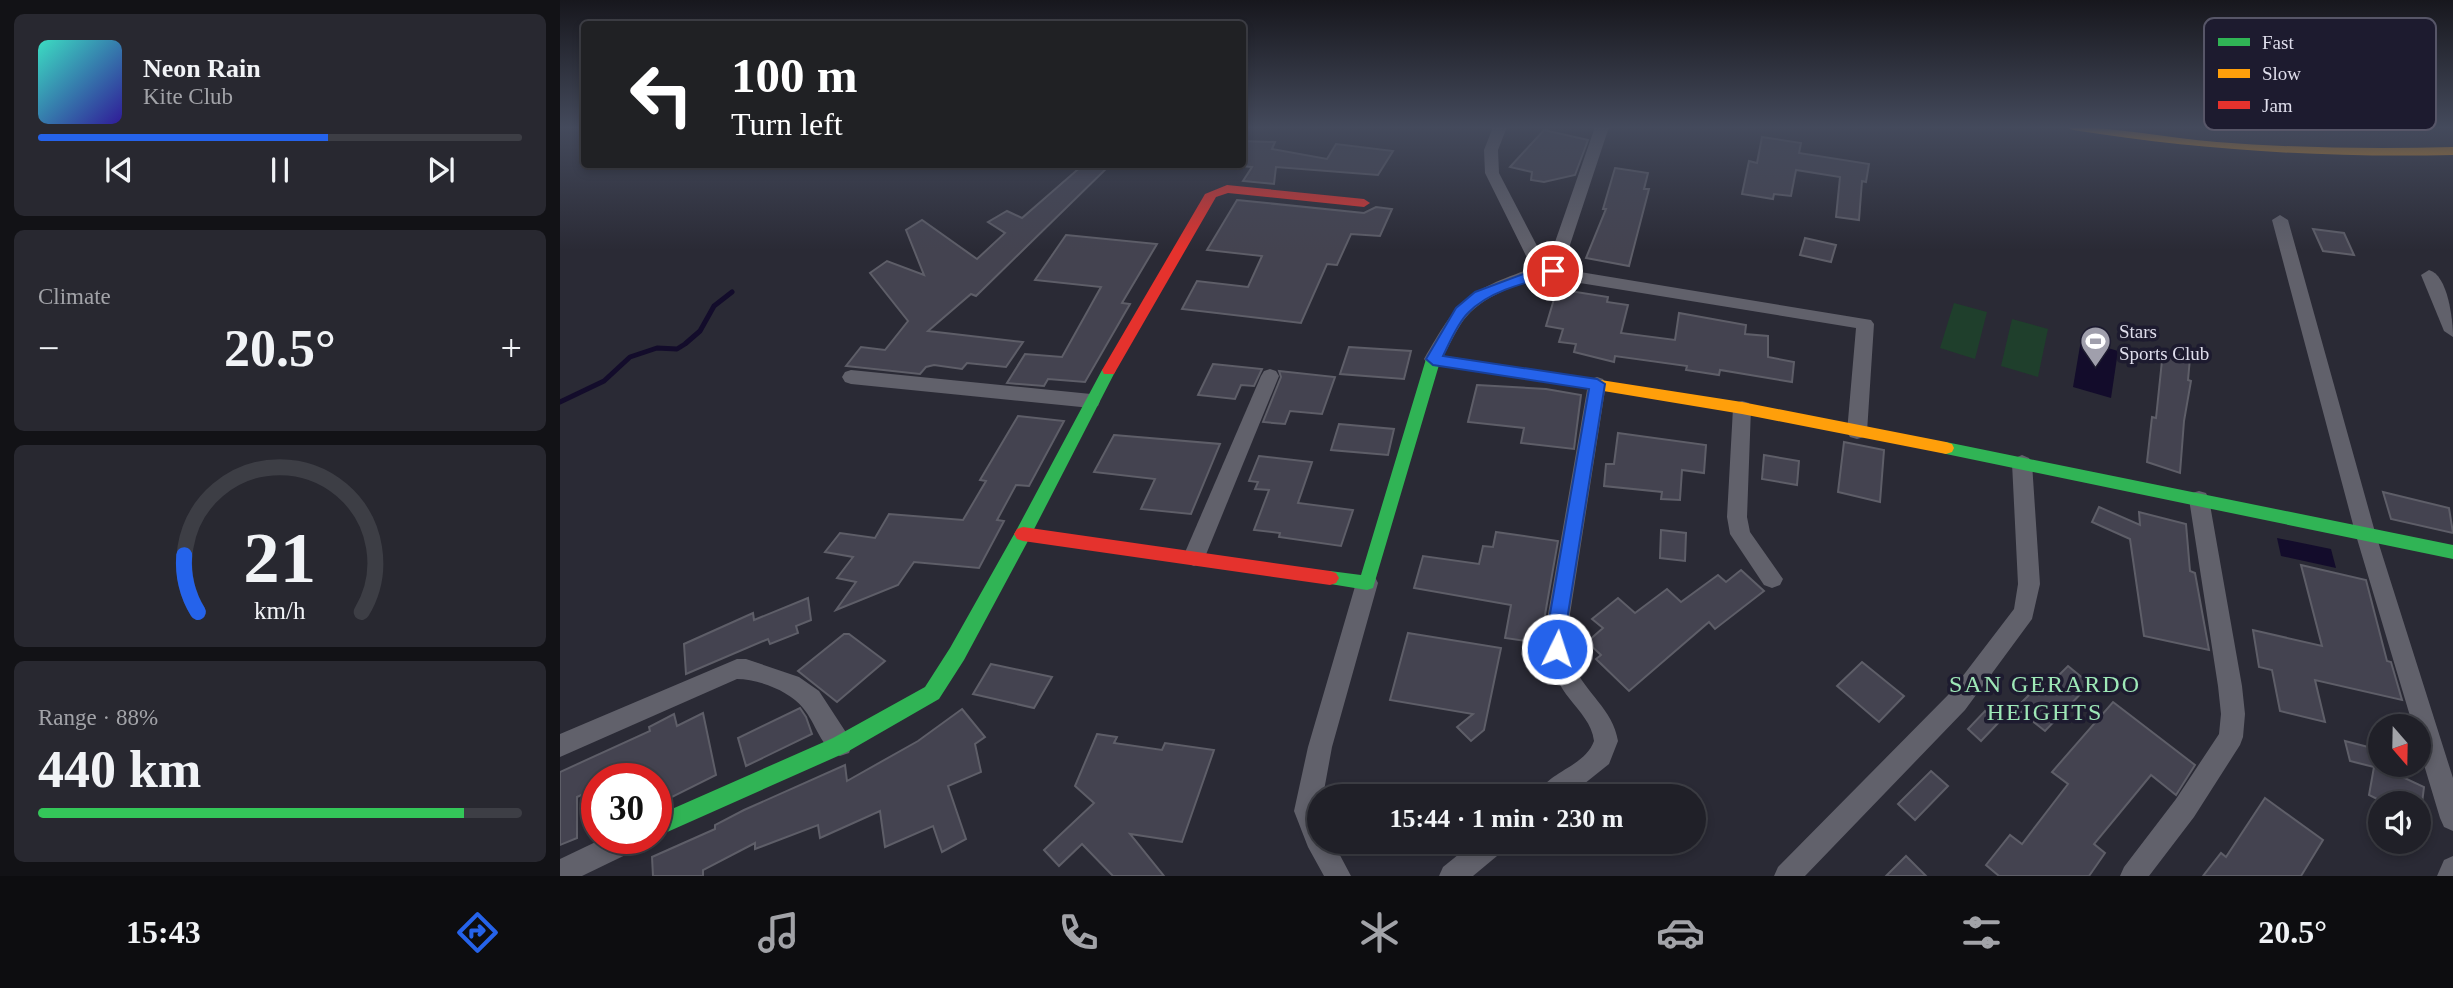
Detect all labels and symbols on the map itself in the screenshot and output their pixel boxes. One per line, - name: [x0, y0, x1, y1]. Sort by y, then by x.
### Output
- legend: [2204, 18, 2436, 130]
- text: Fast: [2262, 32, 2294, 53]
- text: Slow: [2262, 63, 2301, 84]
- text: Jam: [2262, 95, 2293, 116]
- pin: [1523, 241, 1583, 301]
- place label: Stars Sports Club: [2119, 321, 2209, 364]
- sports icon: Stars Sports Club: [2079, 325, 2113, 369]
- position arrow: [1520, 612, 1594, 686]
- district label: SAN GERARDO HEIGHTS: [1949, 671, 2141, 725]
- north arrow: [2368, 714, 2431, 777]
- speed limit sign: 30: [581, 763, 672, 854]

